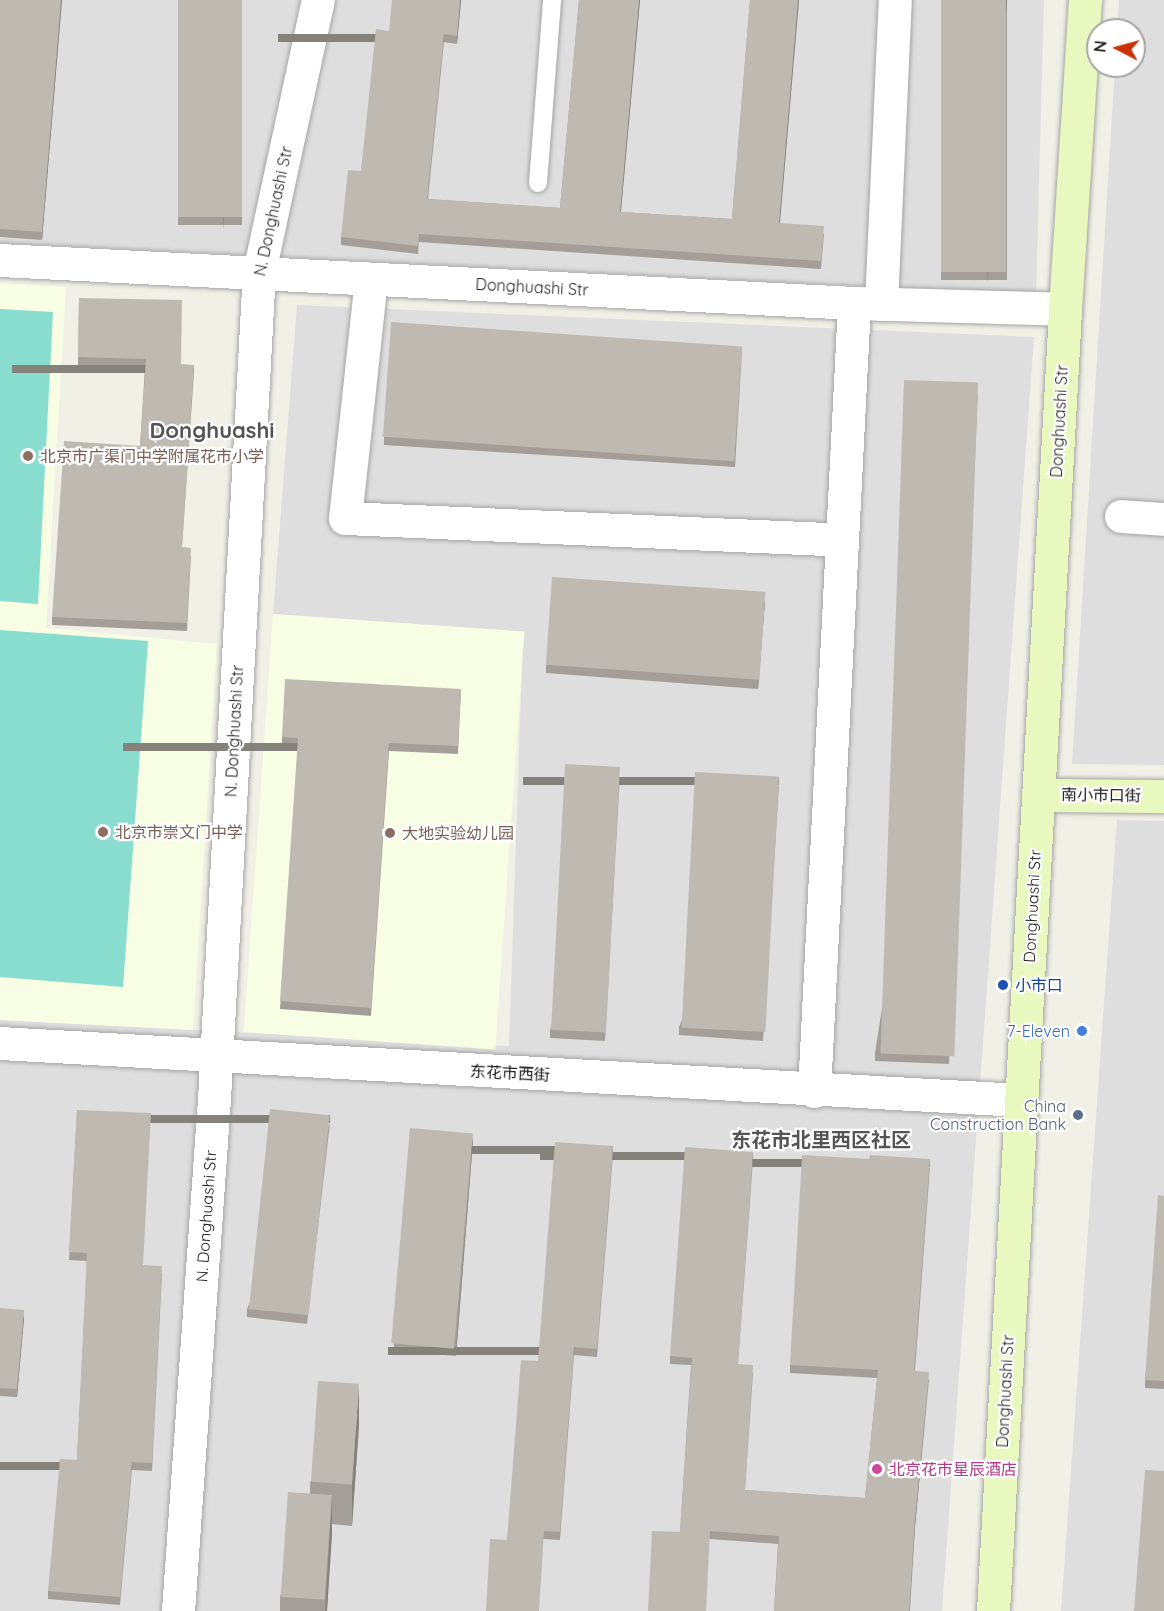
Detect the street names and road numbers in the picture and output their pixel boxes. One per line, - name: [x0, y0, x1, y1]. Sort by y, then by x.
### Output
- street label: N. Donghuashi Str: [250, 144, 296, 278]
- street label: Donghuashi Str: [475, 274, 589, 300]
- street label: Donghuashi Str: [1046, 364, 1072, 478]
- street label: N. Donghuashi Str: [221, 664, 247, 798]
- street label: 南小市口街: [1061, 785, 1141, 805]
- street label: Donghuashi Str: [1019, 849, 1045, 963]
- street label: 东花市西街: [470, 1061, 550, 1085]
- street label: N. Donghuashi Str: [192, 1149, 220, 1283]
- street label: Donghuashi Str: [992, 1334, 1018, 1448]

